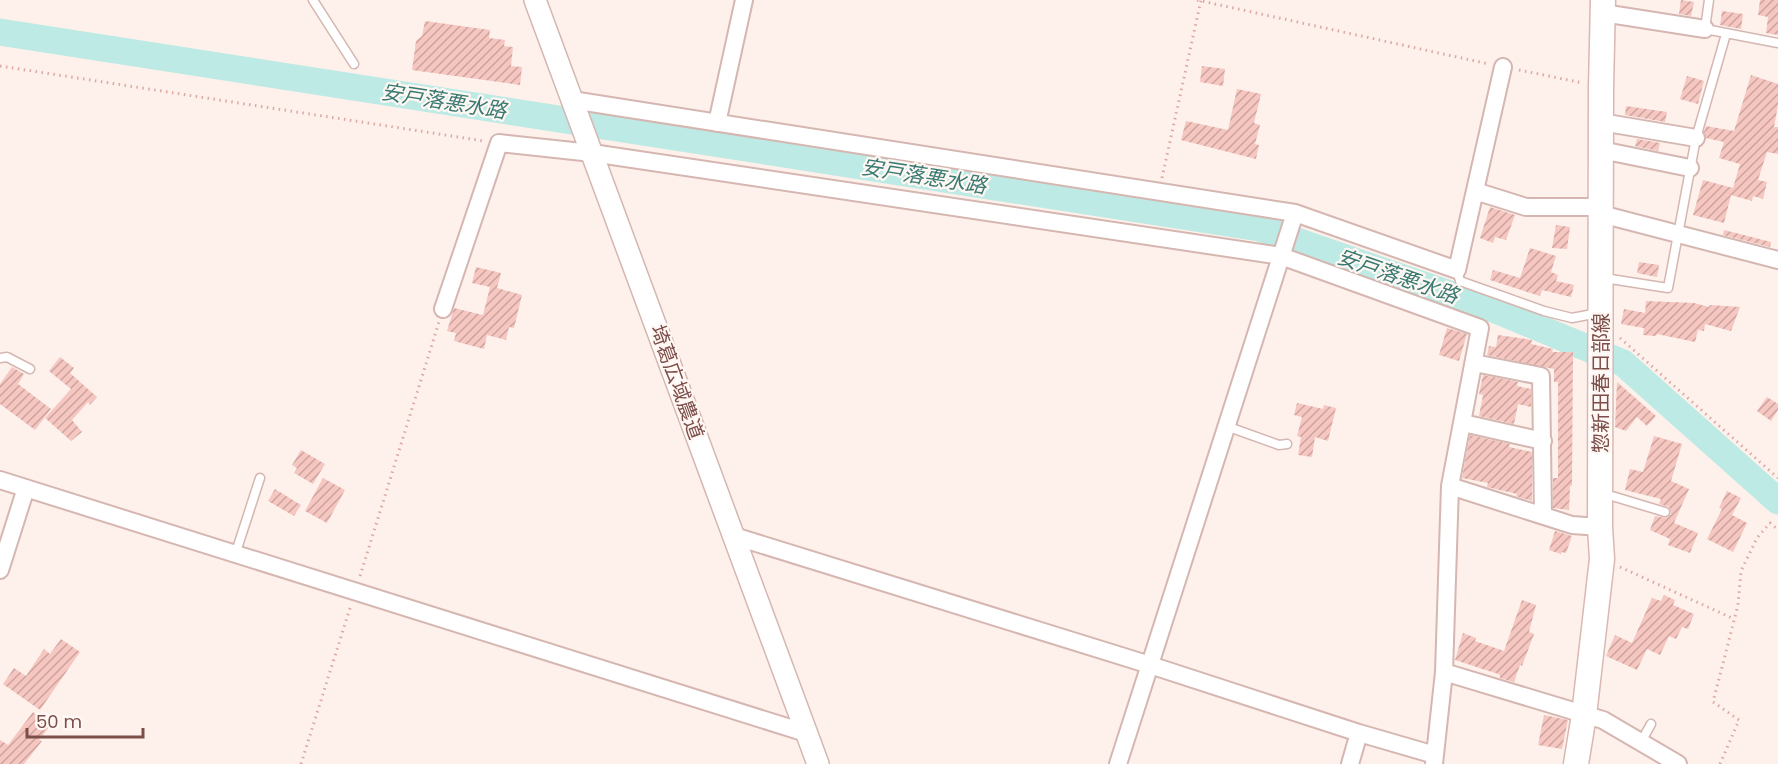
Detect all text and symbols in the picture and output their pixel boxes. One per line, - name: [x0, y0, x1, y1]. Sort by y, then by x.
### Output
- water label: 安戸落悪水路: [380, 77, 510, 125]
- water label: 安戸落悪水路: [860, 152, 990, 200]
- water label: 安戸落悪水路: [1334, 242, 1464, 311]
- street label: 惣新田春日部線: [1587, 313, 1615, 453]
- street label: 埼葛広域農道: [643, 321, 711, 443]
- scale bar: [27, 701, 142, 739]
- text: 50 m: [36, 709, 82, 734]

